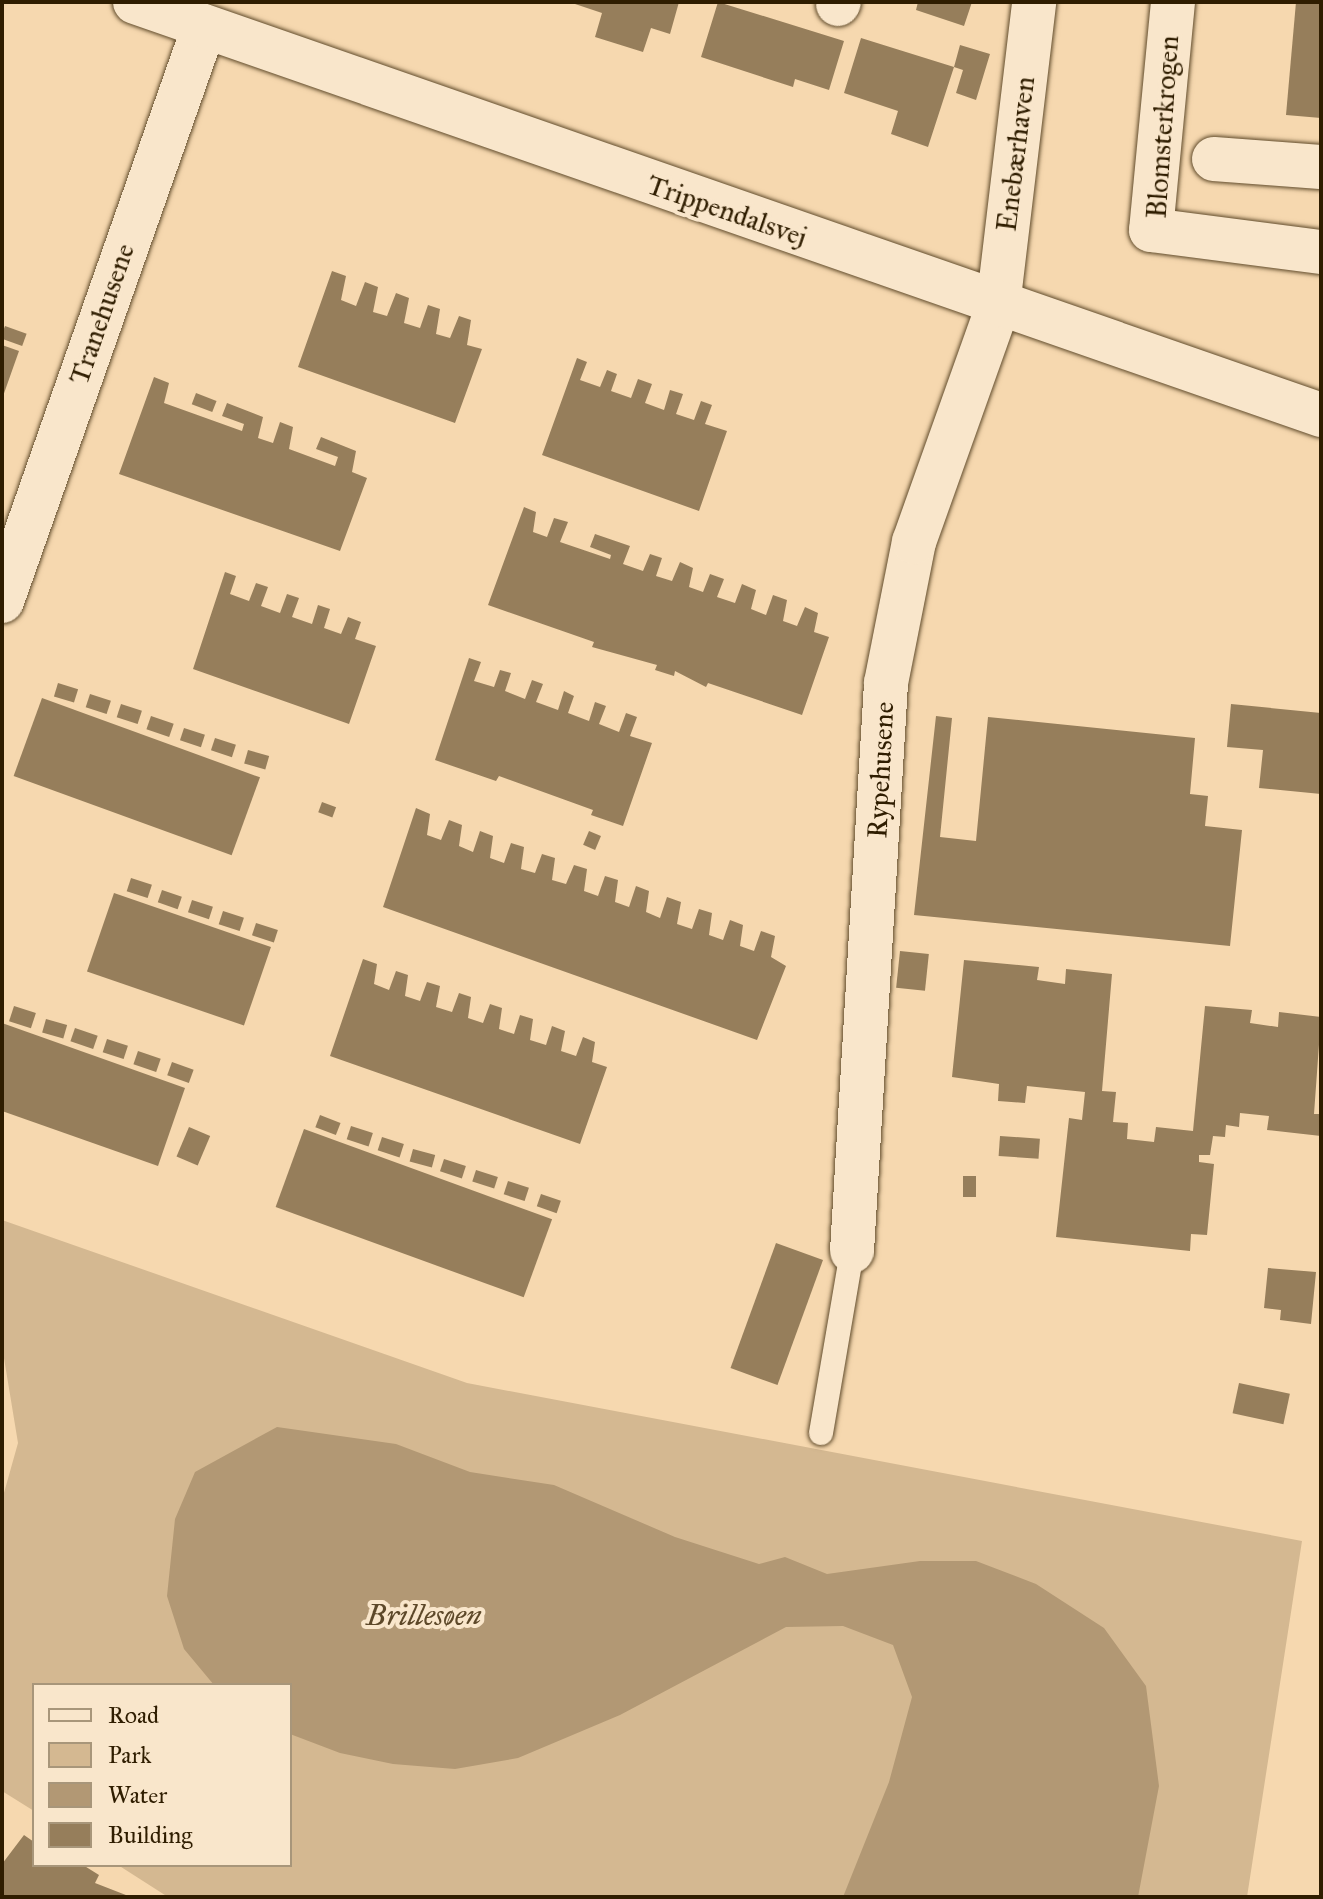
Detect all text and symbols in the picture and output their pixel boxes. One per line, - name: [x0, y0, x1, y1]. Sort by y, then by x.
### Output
- street label: Blomsterkrogen: [1140, 34, 1186, 220]
- street label: Enebærhaven: [990, 75, 1042, 233]
- street label: Trippendalsvej: [643, 168, 811, 254]
- street label: Tranehusene: [62, 239, 142, 389]
- street label: Rypehusene: [861, 701, 901, 839]
- water label: Brillesøen: [366, 1597, 482, 1633]
- legend: [32, 1683, 292, 1867]
- text: Road: [108, 1700, 159, 1730]
- text: Park: [108, 1740, 151, 1770]
- text: Water: [108, 1780, 167, 1810]
- text: Building: [108, 1820, 193, 1850]

